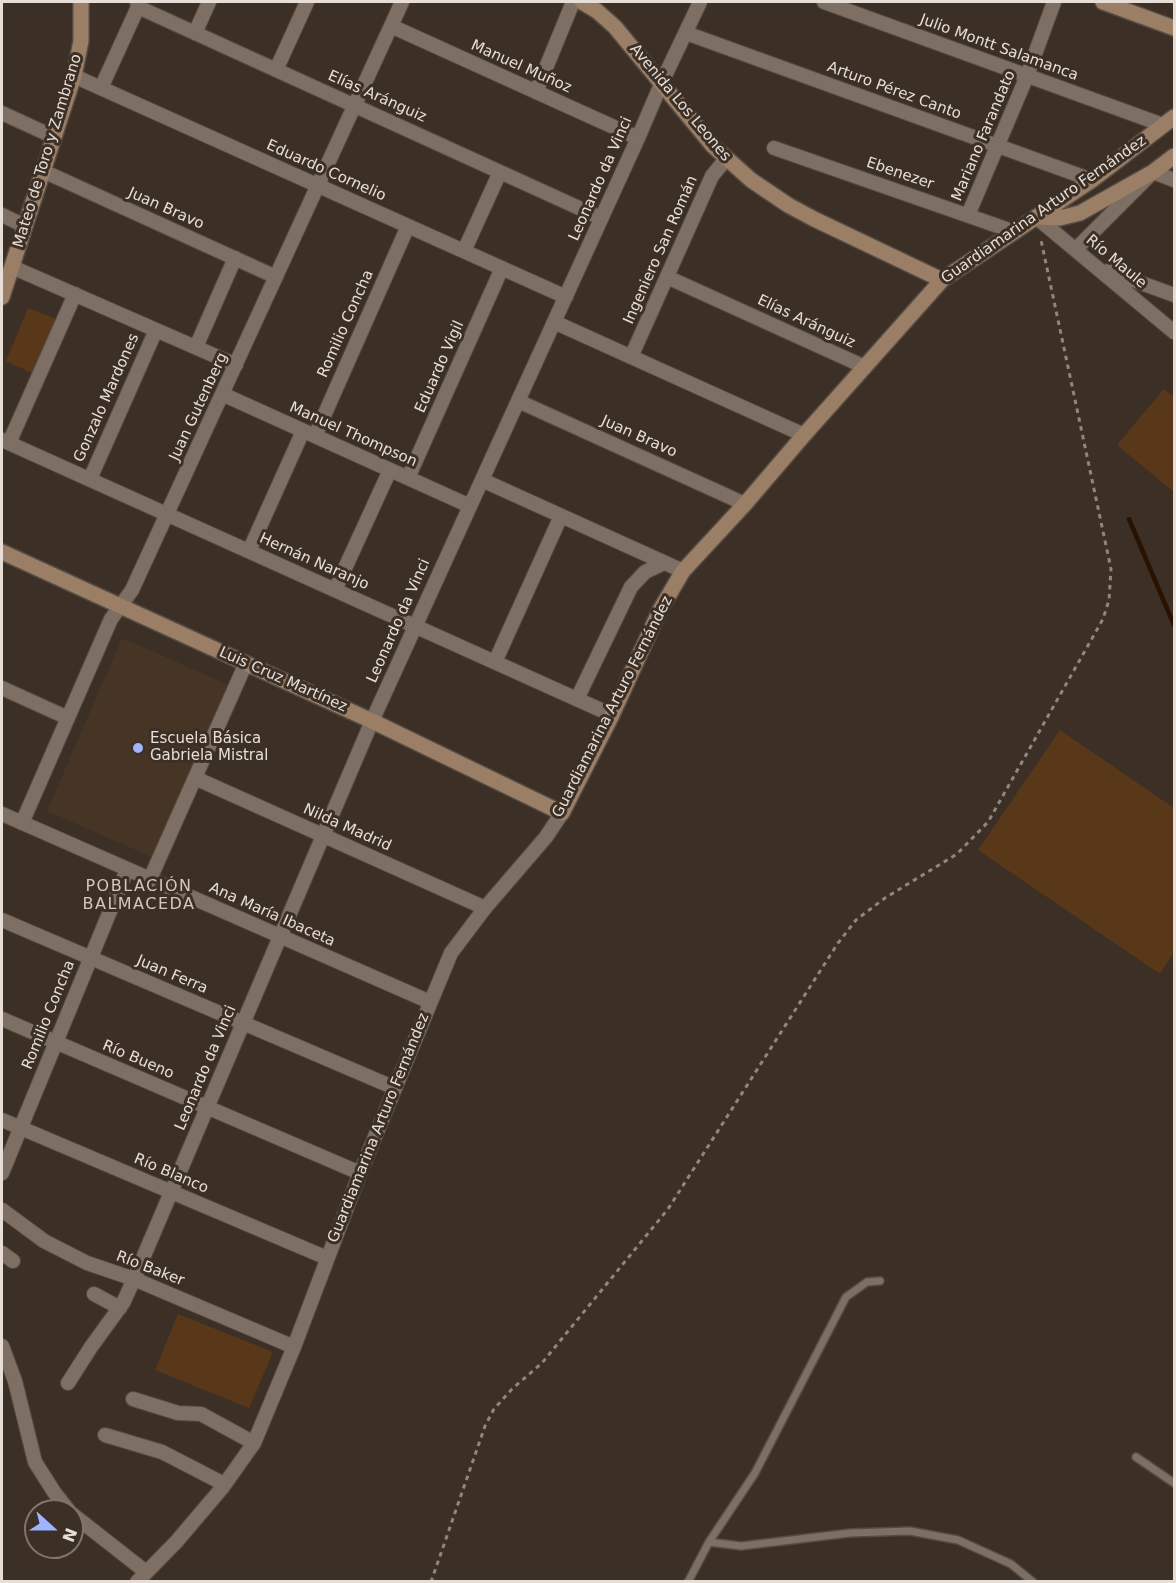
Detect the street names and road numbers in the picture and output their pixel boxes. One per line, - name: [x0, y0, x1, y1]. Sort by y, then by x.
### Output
- street label: Julio Montt Salamanca: [917, 11, 1081, 85]
- street label: Manuel Muñoz: [468, 37, 574, 97]
- street label: Avenida Los Leones: [626, 41, 734, 165]
- street label: Mateo de Toro y Zambrano: [10, 52, 86, 250]
- street label: Arturo Pérez Canto: [825, 58, 963, 124]
- street label: Elías Aránguiz: [325, 67, 429, 127]
- street label: Mariano Farandato: [948, 68, 1020, 204]
- street label: Leonardo da Vinci: [566, 114, 636, 244]
- street label: Guardiamarina Arturo Fernández: [938, 132, 1150, 288]
- street label: Eduardo Cornelio: [263, 137, 389, 205]
- street label: Ebenezer: [864, 154, 936, 194]
- street label: Ingeniero San Román: [620, 173, 702, 327]
- street label: Juan Bravo: [125, 184, 207, 234]
- street label: Río Maule: [1082, 231, 1150, 293]
- street label: Romilio Concha: [314, 267, 378, 381]
- street label: Elías Aránguiz: [754, 291, 858, 353]
- street label: Eduardo Vigil: [412, 318, 468, 416]
- street label: Gonzalo Mardones: [71, 331, 143, 465]
- street label: Juan Gutenberg: [166, 350, 232, 464]
- street label: Manuel Thompson: [286, 399, 420, 471]
- street label: Juan Bravo: [598, 412, 680, 462]
- street label: Hernán Naranjo: [256, 530, 372, 594]
- street label: Leonardo da Vinci: [364, 556, 434, 686]
- street label: Guardiamarina Arturo Fernández: [549, 593, 677, 821]
- street label: Luis Cruz Martínez: [216, 644, 350, 716]
- street label: Nilda Madrid: [300, 801, 394, 855]
- street label: Ana María Ibaceta: [206, 879, 338, 951]
- street label: Juan Ferra: [134, 952, 210, 998]
- street label: Romilio Concha: [19, 958, 79, 1072]
- street label: Leonardo da Vinci: [172, 1003, 240, 1133]
- street label: Guardiamarina Arturo Fernández: [325, 1011, 433, 1245]
- street label: Río Bueno: [99, 1037, 177, 1083]
- street label: Río Blanco: [131, 1150, 211, 1198]
- street label: Río Baker: [113, 1248, 187, 1290]

